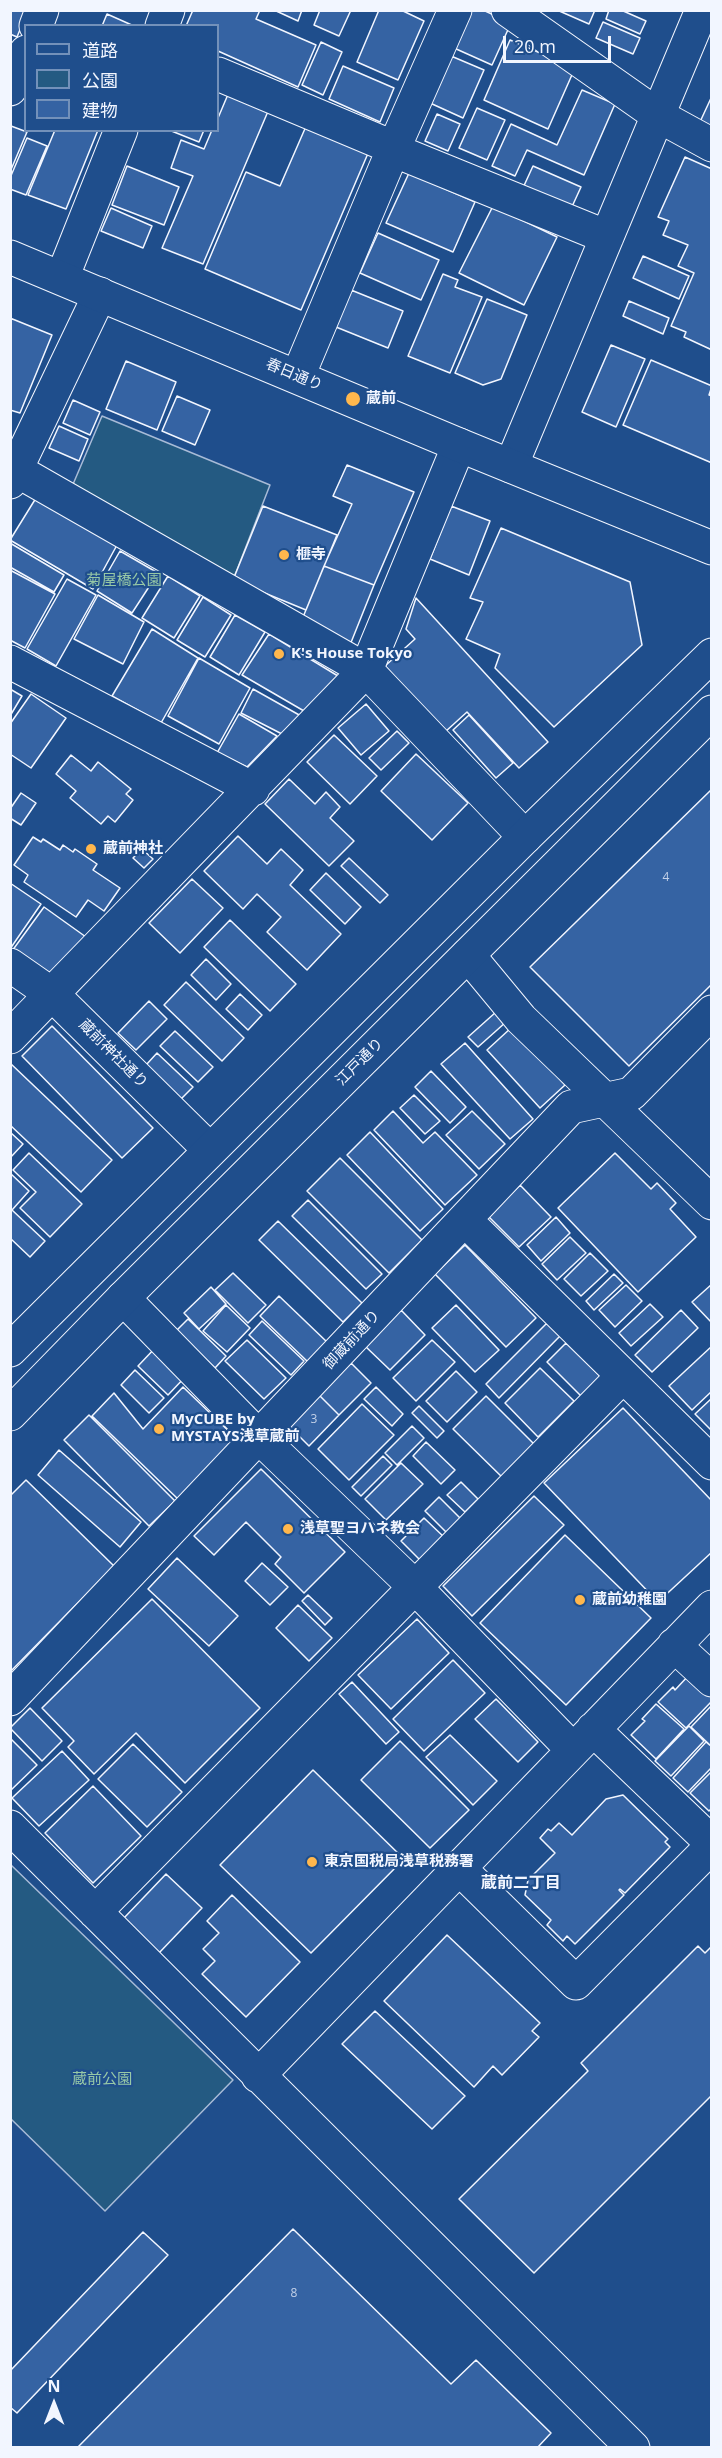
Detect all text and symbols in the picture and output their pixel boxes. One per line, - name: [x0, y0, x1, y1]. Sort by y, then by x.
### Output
- legend: [24, 24, 219, 132]
- scale bar: [506, 24, 614, 62]
- text: 20 m: [514, 34, 556, 58]
- text: 道路: [82, 38, 118, 62]
- text: 公園: [82, 68, 118, 92]
- text: 建物: [82, 98, 118, 122]
- street label: 春日通り: [263, 355, 325, 395]
- marker: 蔵前: [344, 390, 362, 408]
- place label: 蔵前: [366, 390, 396, 408]
- place label: 榧寺: [296, 546, 326, 564]
- marker: 榧寺: [277, 548, 291, 562]
- park label: 菊屋橋公園: [87, 572, 161, 590]
- place label: K's House Tokyo: [291, 645, 412, 663]
- marker: K's House Tokyo: [272, 647, 286, 661]
- place label: 蔵前神社: [103, 840, 163, 858]
- marker: 蔵前神社: [84, 842, 98, 856]
- house number: 4: [663, 871, 669, 885]
- street label: 蔵前神社通り: [75, 1016, 151, 1092]
- street label: 江戸通り: [332, 1034, 388, 1090]
- street label: 御蔵前通り: [320, 1306, 384, 1374]
- place label: MyCUBE by MYSTAYS浅草蔵前: [171, 1411, 299, 1446]
- house number: 3: [311, 1413, 317, 1427]
- marker: MyCUBE by MYSTAYS浅草蔵前: [152, 1422, 166, 1436]
- place label: 浅草聖ヨハネ教会: [300, 1520, 420, 1538]
- marker: 浅草聖ヨハネ教会: [281, 1522, 295, 1536]
- place label: 蔵前幼稚園: [592, 1591, 667, 1609]
- marker: 蔵前幼稚園: [573, 1593, 587, 1607]
- place label: 東京国税局浅草税務署: [324, 1853, 474, 1871]
- marker: 東京国税局浅草税務署: [305, 1855, 319, 1869]
- district label: 蔵前二丁目: [481, 1873, 561, 1893]
- park label: 蔵前公園: [72, 2071, 132, 2089]
- house number: 8: [291, 2287, 297, 2301]
- north arrow: [24, 2374, 84, 2434]
- text: N: [47, 2375, 61, 2397]

